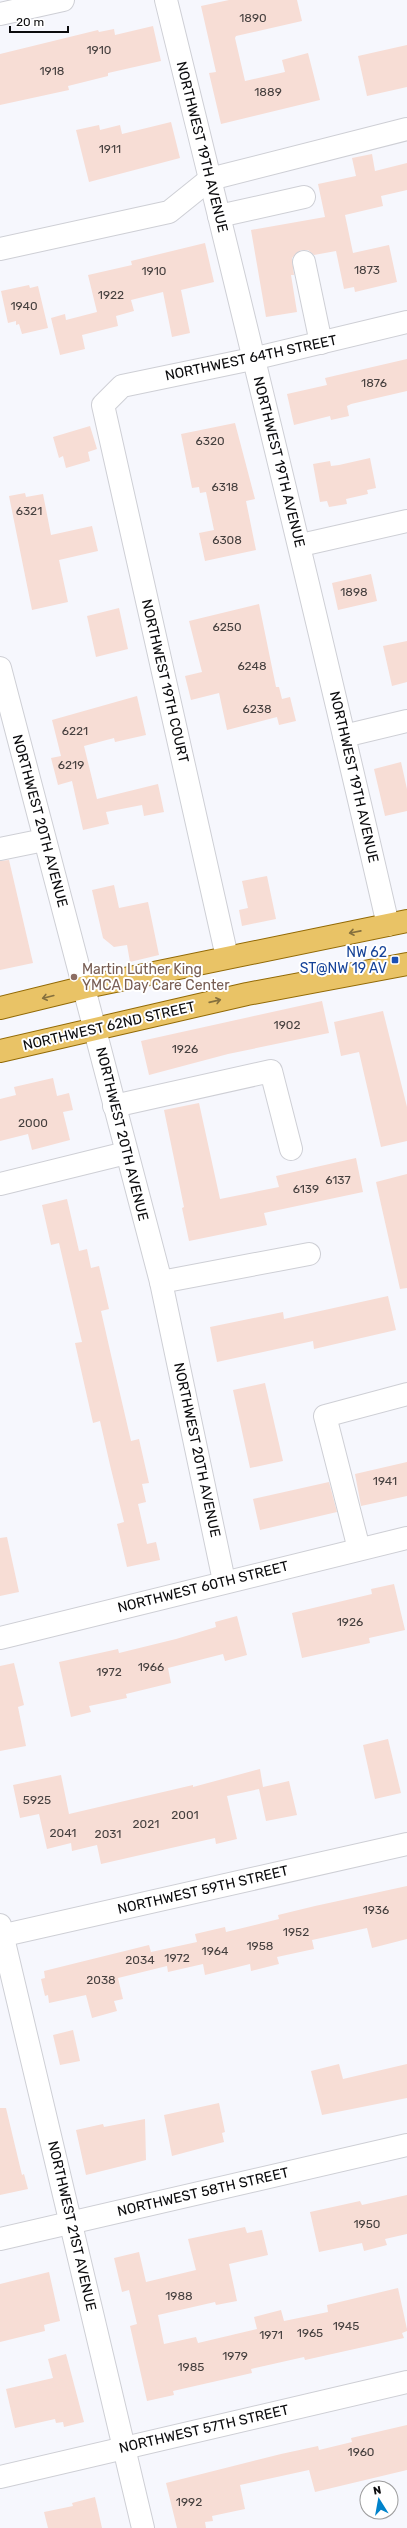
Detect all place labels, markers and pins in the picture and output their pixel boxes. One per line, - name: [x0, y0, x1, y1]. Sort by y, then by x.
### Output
- place label: NW 62 ST@NW 19 AV: [300, 944, 387, 977]
- marker: NW 62 ST@NW 19 AV: [390, 955, 400, 965]
- place label: Martin Luther King YMCA Day Care Center: [82, 961, 230, 994]
- marker: Martin Luther King YMCA Day Care Center: [69, 972, 79, 982]

